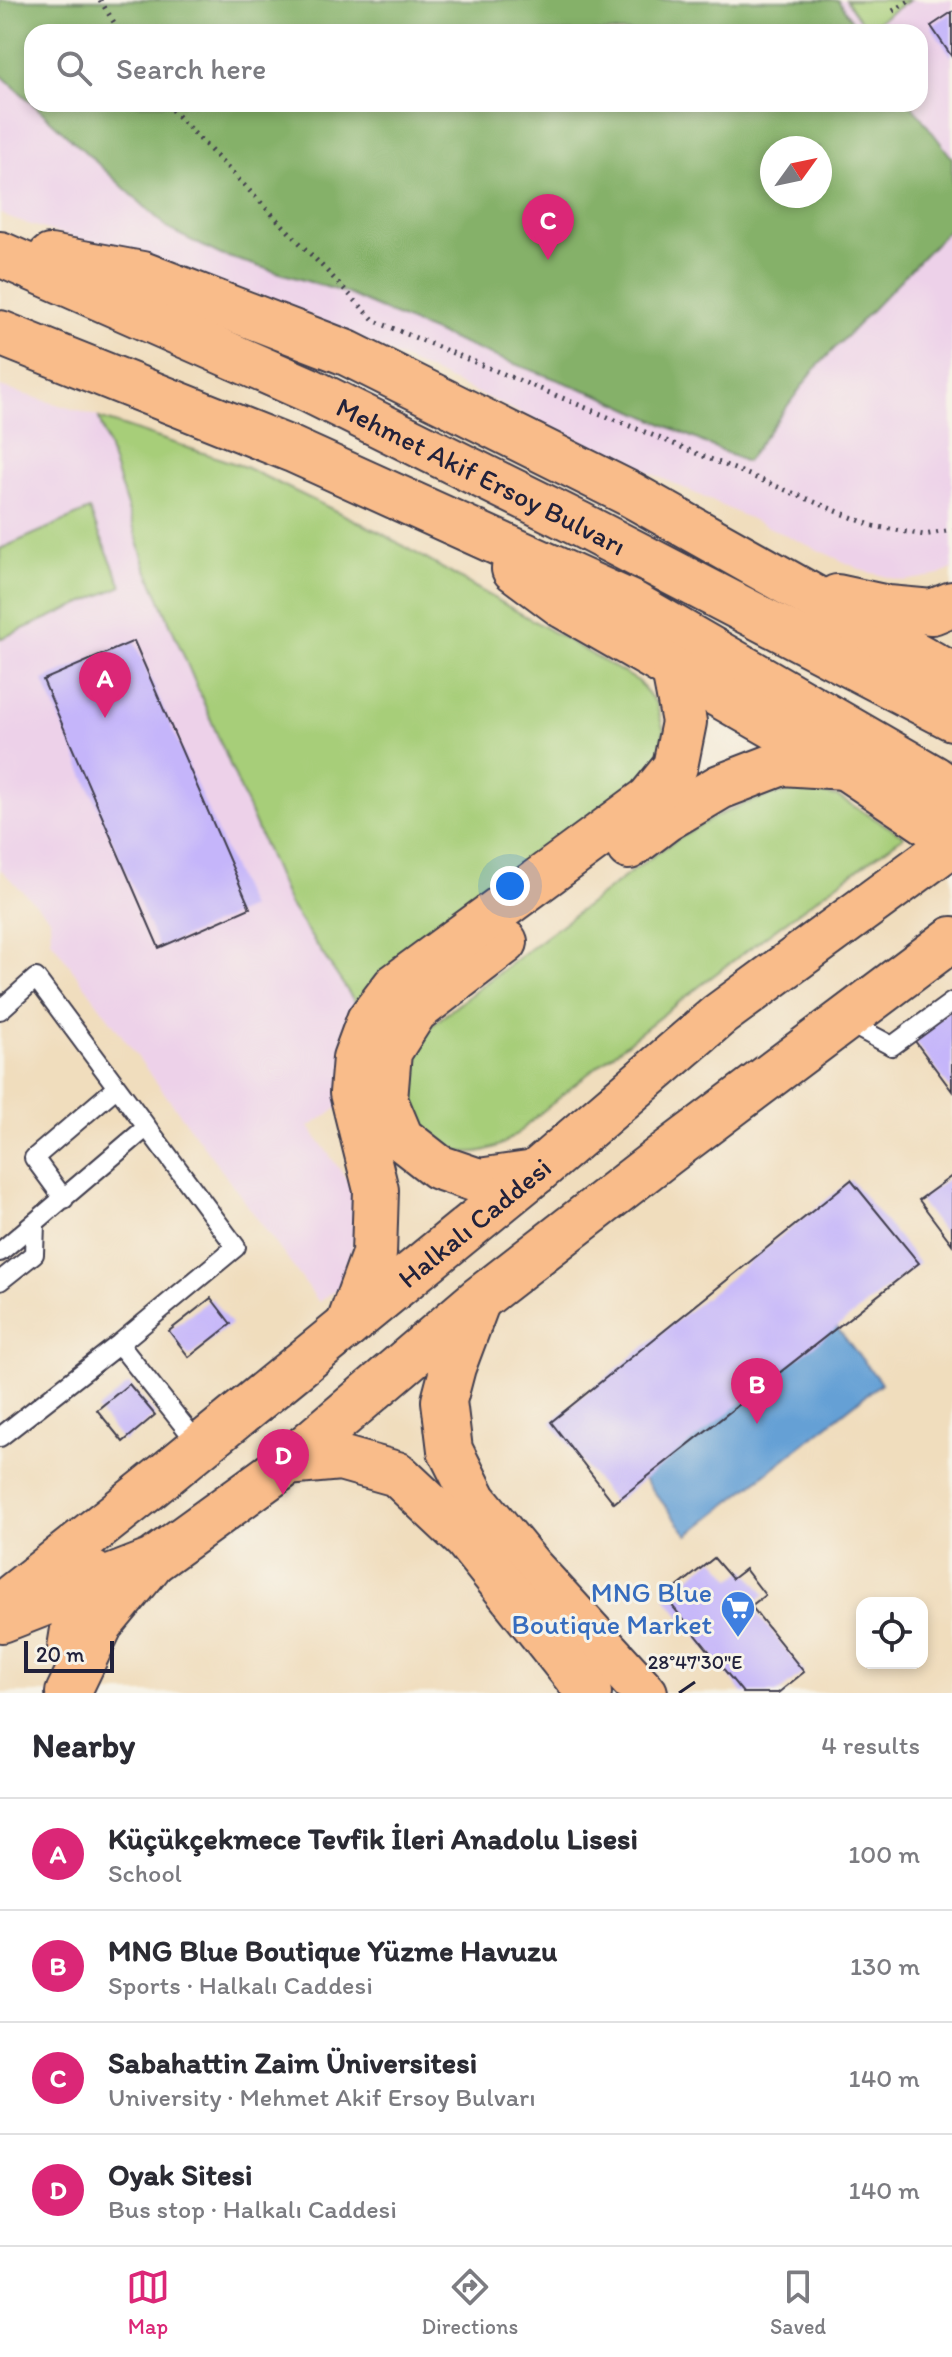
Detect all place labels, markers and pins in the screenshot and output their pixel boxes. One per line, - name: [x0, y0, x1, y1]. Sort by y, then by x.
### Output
- pin: C: [522, 194, 574, 260]
- pin: A: [79, 652, 131, 718]
- pin: B: [731, 1358, 783, 1424]
- pin: D: [257, 1429, 309, 1495]
- place label: MNG Blue Boutique Market: [512, 1575, 712, 1641]
- supermarket icon: MNG Blue Boutique Market: [719, 1589, 757, 1639]

